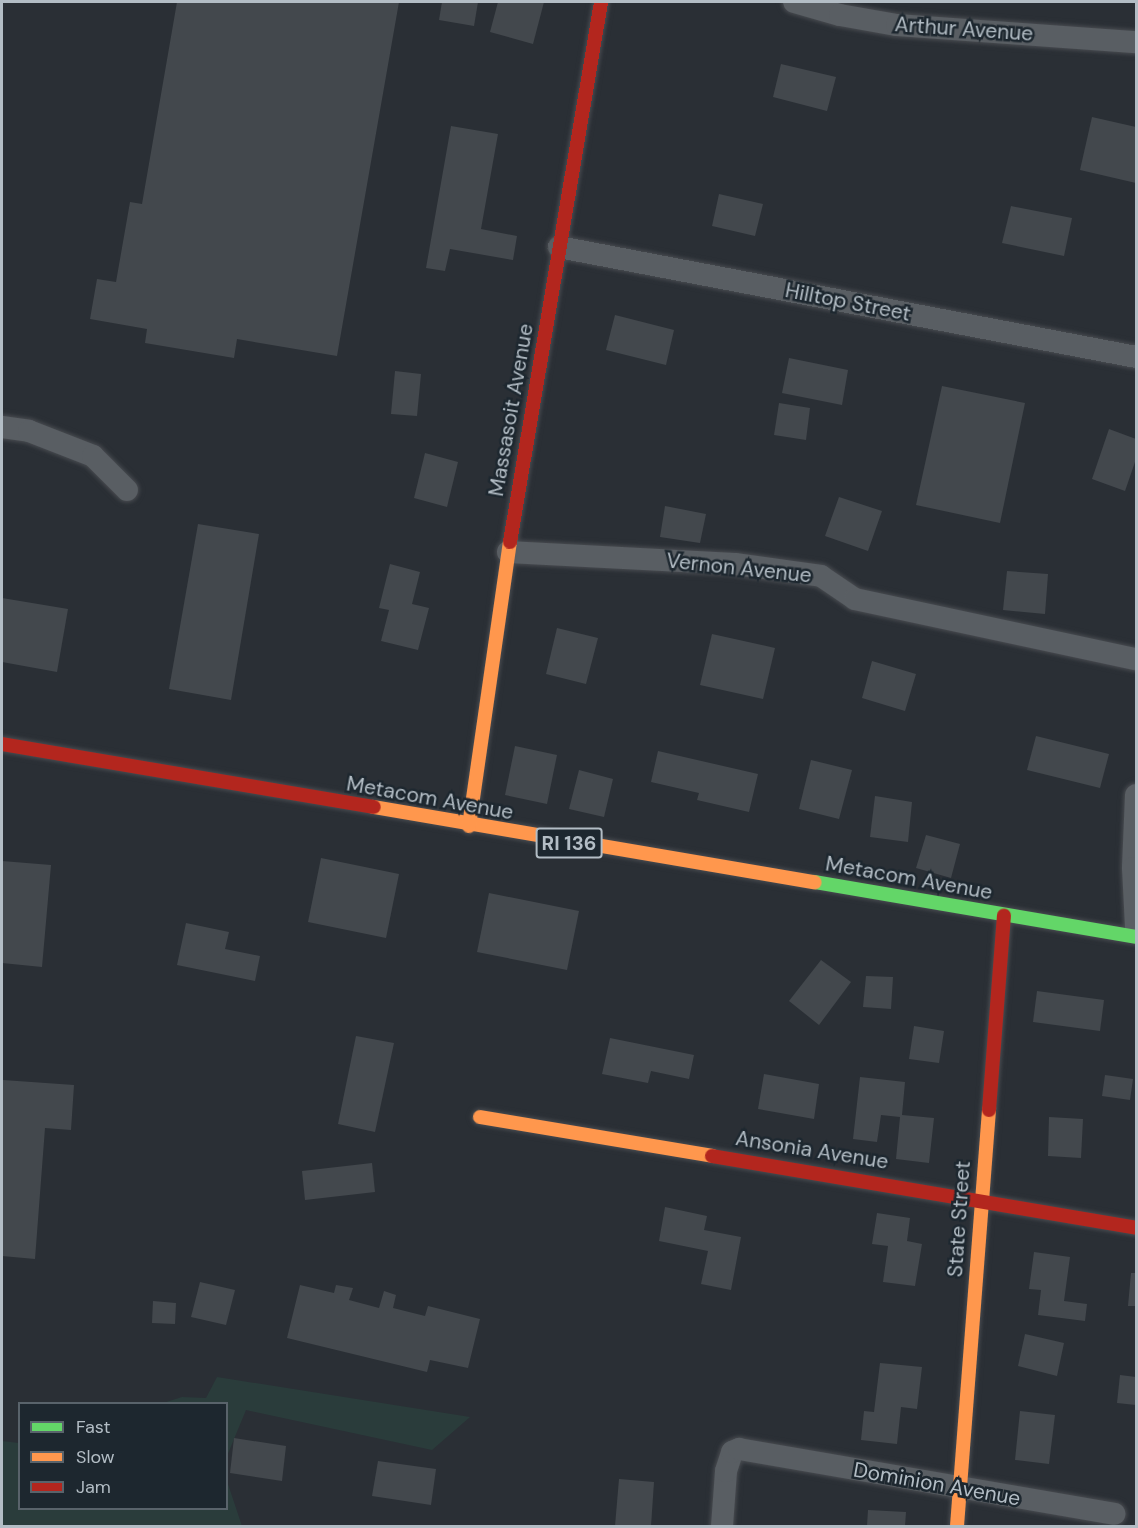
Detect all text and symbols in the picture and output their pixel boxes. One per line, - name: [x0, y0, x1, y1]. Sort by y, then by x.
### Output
- street label: Arthur Avenue: [894, 12, 1034, 46]
- street label: Hilltop Street: [783, 277, 913, 327]
- street label: Massasoit Avenue: [483, 322, 539, 498]
- street label: Vernon Avenue: [665, 548, 813, 588]
- street label: Metacom Avenue: [345, 771, 515, 825]
- road number: RI 136: [534, 826, 604, 860]
- street label: Metacom Avenue: [824, 851, 994, 905]
- street label: Ansonia Avenue: [734, 1125, 890, 1175]
- street label: State Street: [942, 1160, 976, 1278]
- legend: [18, 1402, 228, 1510]
- text: Fast: [76, 1415, 111, 1439]
- text: Slow: [76, 1445, 115, 1469]
- street label: Dominion Avenue: [851, 1457, 1023, 1511]
- text: Jam: [76, 1475, 111, 1499]

